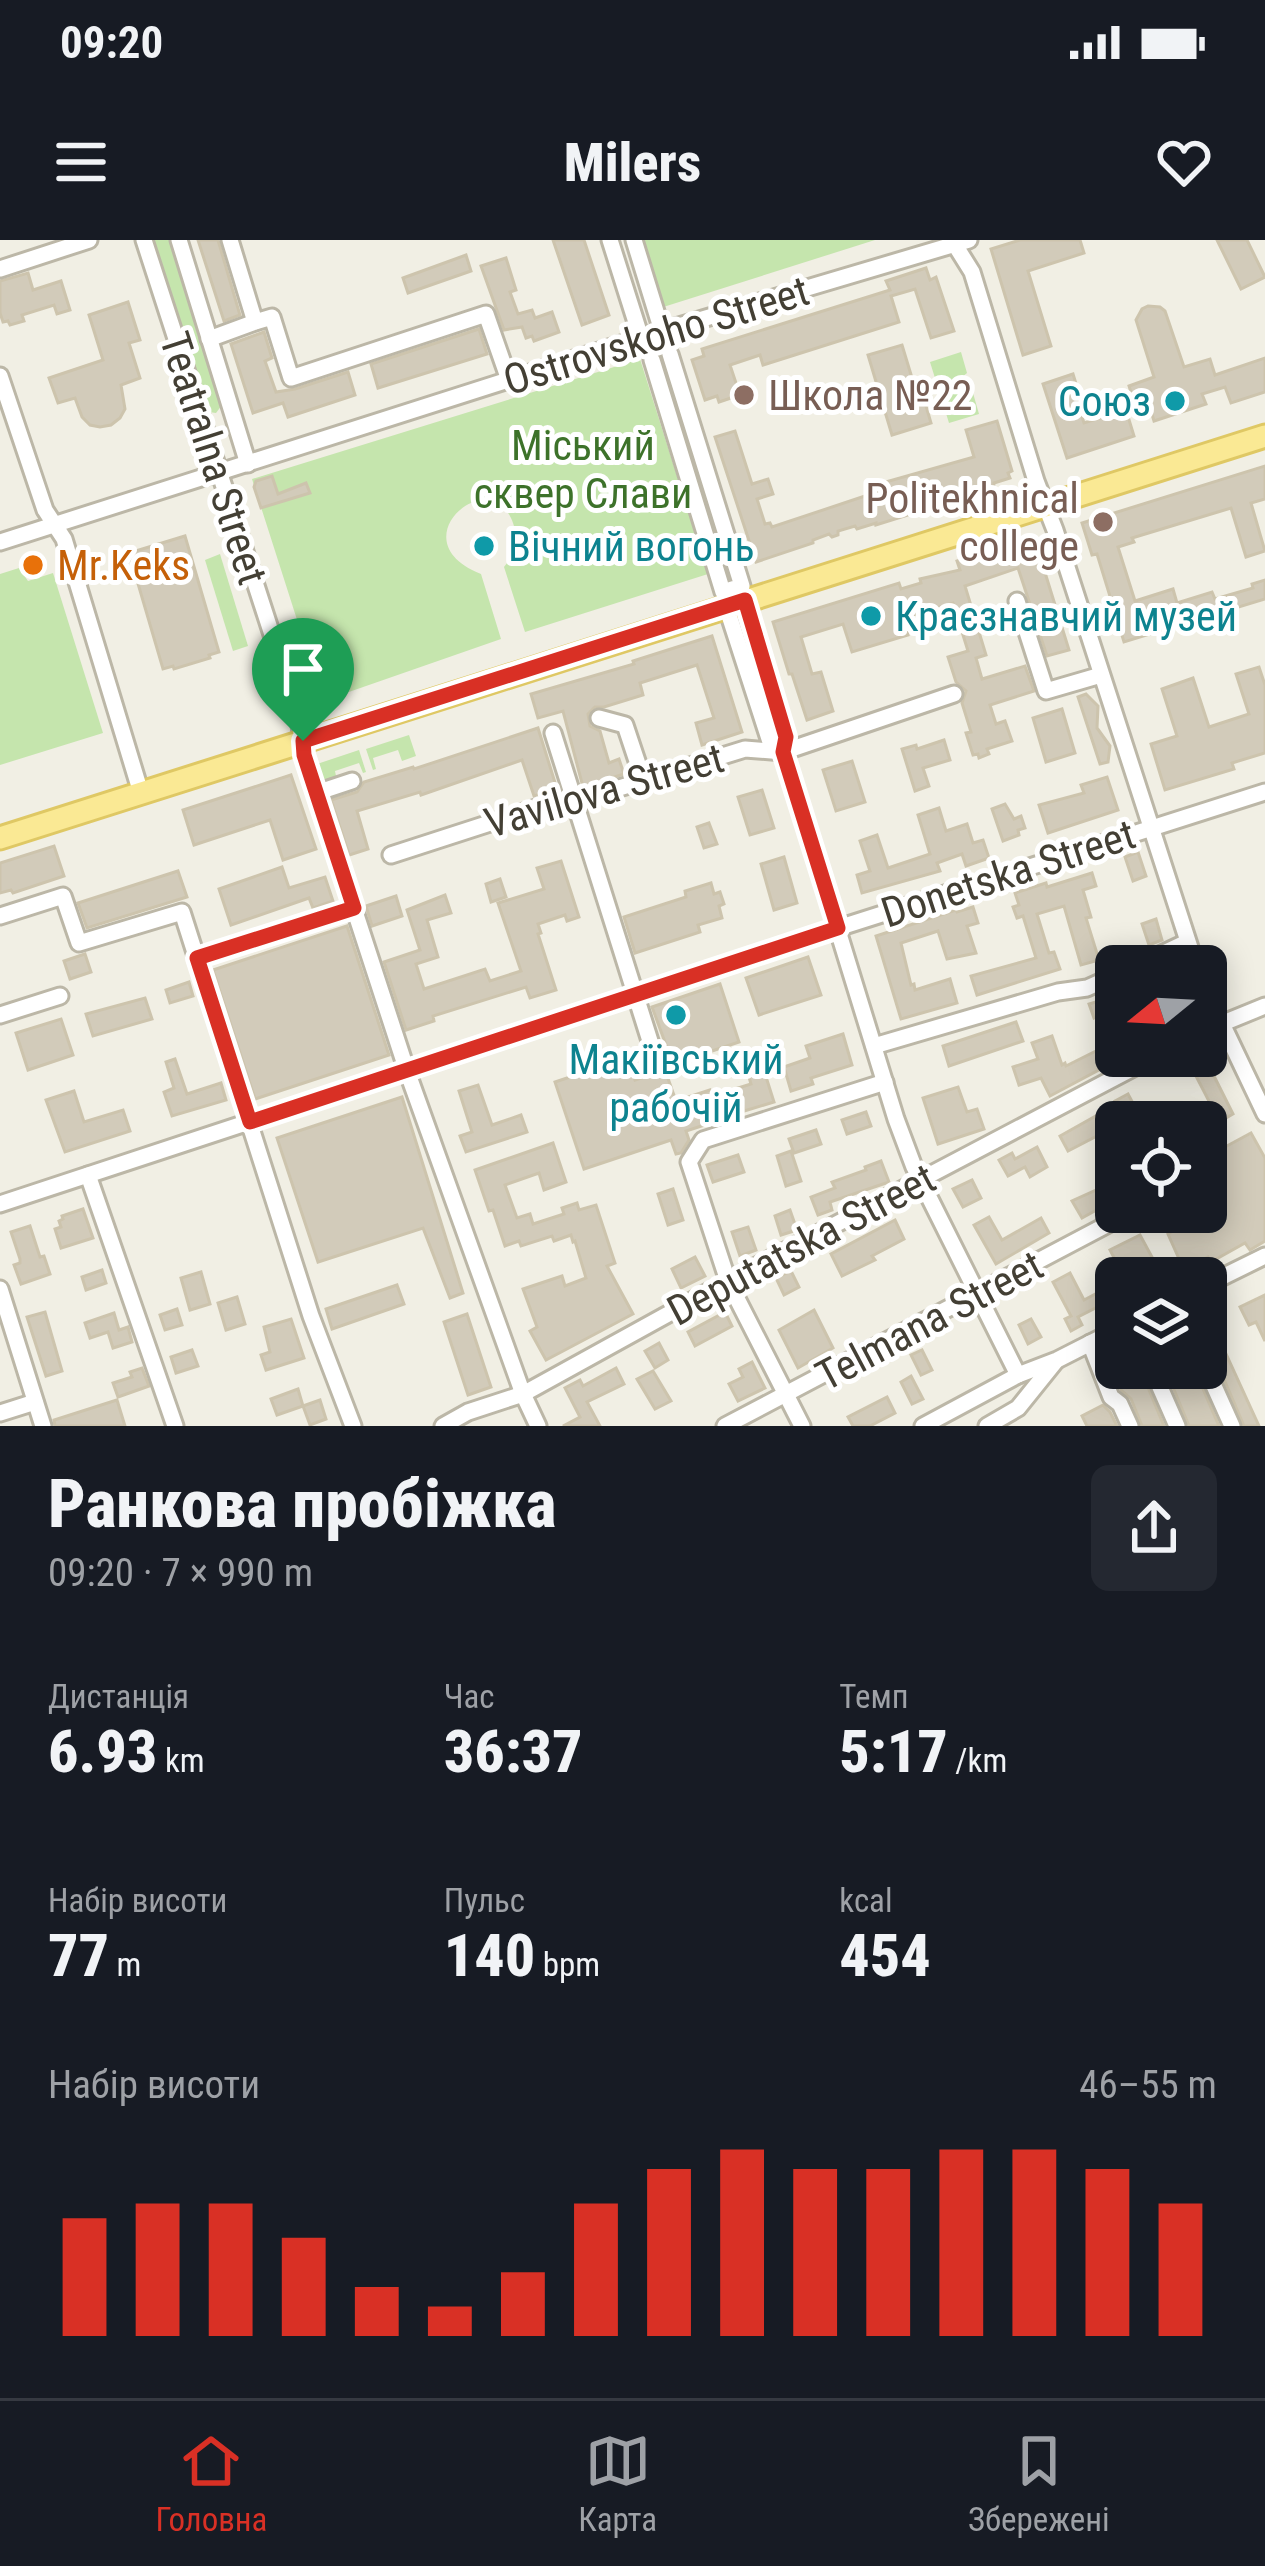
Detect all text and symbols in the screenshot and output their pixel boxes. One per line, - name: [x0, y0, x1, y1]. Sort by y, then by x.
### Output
- text: 09:20: [60, 16, 163, 69]
- icon: menu: [48, 129, 114, 195]
- icon: heart: [1151, 129, 1217, 195]
- text: Milers: [564, 131, 701, 194]
- street label: Ostrovskoho Street: [498, 266, 815, 405]
- street label: Teatralna Street: [150, 326, 277, 590]
- place label: Школа №22: [768, 371, 973, 420]
- place label: Союз: [1058, 377, 1151, 426]
- marker: Школа №22: [731, 382, 757, 408]
- marker: Союз: [1162, 388, 1188, 414]
- park label: Міський сквер Слави: [474, 421, 692, 518]
- place label: Politekhnical college: [865, 474, 1079, 571]
- marker: Politekhnical college: [1090, 509, 1116, 535]
- place label: Вічний вогонь: [508, 522, 754, 571]
- marker: Вічний вогонь: [471, 533, 497, 559]
- place label: Mr.Keks: [57, 541, 190, 590]
- marker: Mr.Keks: [20, 552, 46, 578]
- place label: Краєзнавчий музей: [895, 592, 1237, 641]
- marker: Краєзнавчий музей: [858, 603, 884, 629]
- pin: [252, 618, 354, 741]
- icon: arrive: [270, 636, 336, 702]
- street label: Vavilova Street: [479, 733, 729, 848]
- street label: Donetska Street: [875, 809, 1141, 938]
- north arrow: [1095, 945, 1227, 1077]
- map controls: [1095, 945, 1227, 1389]
- marker: Макіївський рабочій: [663, 1002, 689, 1028]
- place label: Макіївський рабочій: [568, 1035, 784, 1132]
- button: locate: [1095, 1101, 1227, 1233]
- street label: Deputatska Street: [659, 1153, 943, 1336]
- street label: Telmana Street: [808, 1240, 1051, 1401]
- button: layers: [1095, 1257, 1227, 1389]
- button: share: [1091, 1465, 1217, 1591]
- text: Ранкова пробіжка: [48, 1466, 556, 1543]
- text: 09:20 · 7 × 990 m: [48, 1550, 313, 1596]
- text: Дистанція: [48, 1677, 189, 1716]
- text: Час: [444, 1677, 495, 1716]
- text: Темп: [839, 1677, 909, 1716]
- text: 6.93: [48, 1716, 157, 1787]
- text: 36:37: [444, 1716, 583, 1787]
- text: 5:17: [839, 1716, 948, 1787]
- text: km: [157, 1741, 205, 1780]
- text: /km: [948, 1741, 1007, 1780]
- text: Набір висоти: [48, 1881, 227, 1920]
- text: Пульс: [444, 1881, 525, 1920]
- text: kcal: [839, 1881, 893, 1920]
- text: 77: [48, 1920, 109, 1991]
- text: 140: [444, 1920, 535, 1991]
- text: 454: [839, 1920, 931, 1991]
- text: m: [109, 1945, 141, 1984]
- text: bpm: [535, 1945, 600, 1984]
- text: Набір висоти: [48, 2062, 260, 2108]
- text: 46–55 m: [1079, 2062, 1217, 2108]
- tab: Головна: [155, 2428, 267, 2539]
- tab: Карта: [578, 2428, 657, 2539]
- tab: Збережені: [968, 2428, 1110, 2539]

